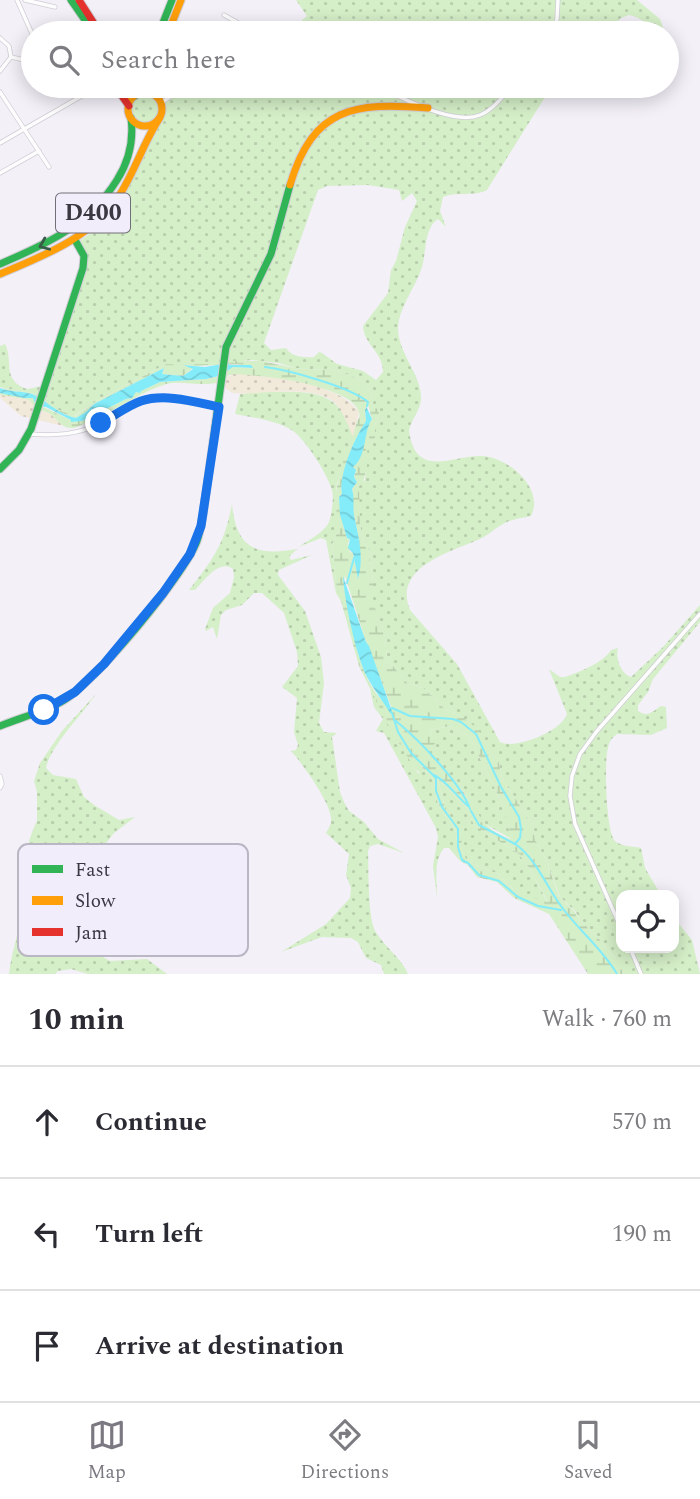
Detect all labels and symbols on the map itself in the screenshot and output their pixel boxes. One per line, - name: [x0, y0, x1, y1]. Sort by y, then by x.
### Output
- road number: D400: [56, 194, 130, 232]
- one-way arrow: [38, 237, 51, 251]
- route end: [85, 407, 116, 438]
- route start: [28, 694, 59, 725]
- legend: [18, 844, 248, 956]
- text: Fast: [75, 856, 111, 885]
- text: Slow: [75, 887, 116, 916]
- text: Jam: [75, 919, 107, 948]

